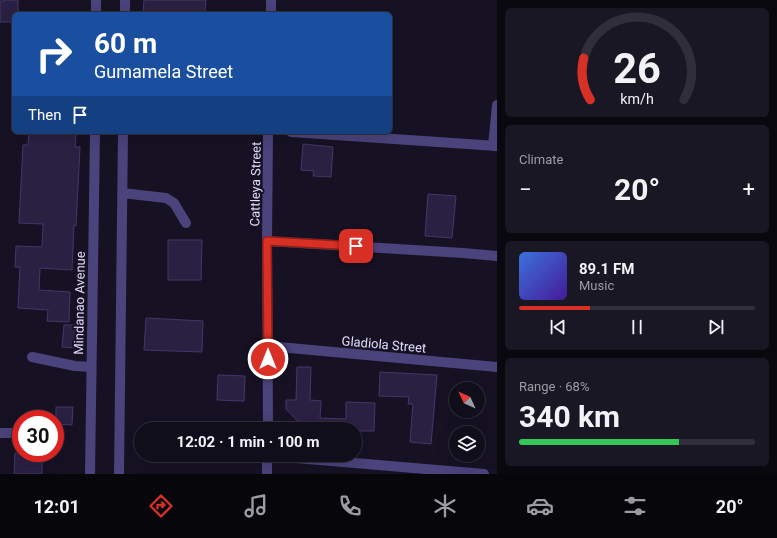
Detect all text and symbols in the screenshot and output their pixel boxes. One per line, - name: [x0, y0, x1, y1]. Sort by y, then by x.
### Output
- text: 60 m: [94, 27, 157, 60]
- icon: right: [28, 28, 80, 80]
- text: 26: [613, 44, 661, 93]
- text: Gumamela Street: [94, 61, 233, 82]
- text: km/h: [620, 91, 654, 107]
- icon: arrive: [69, 104, 91, 126]
- text: Then: [28, 106, 61, 124]
- street label: Cattleya Street: [247, 142, 264, 226]
- text: Climate: [519, 152, 563, 167]
- text: 20°: [614, 172, 660, 207]
- text: −: [519, 177, 532, 202]
- text: +: [743, 177, 755, 202]
- pin: [339, 229, 373, 263]
- icon: arrive: [345, 235, 367, 257]
- street label: Mindanao Avenue: [71, 251, 88, 355]
- text: 89.1 FM: [579, 260, 634, 278]
- text: Music: [579, 278, 614, 293]
- icon: previous: [547, 316, 569, 338]
- icon: pause: [626, 316, 648, 338]
- icon: next: [705, 316, 727, 338]
- street label: Gladiola Street: [341, 333, 427, 356]
- position arrow: [247, 338, 289, 380]
- text: Range · 68%: [519, 379, 589, 394]
- north arrow: [449, 382, 485, 418]
- map controls: [449, 382, 485, 462]
- text: 340 km: [519, 399, 620, 434]
- speed limit sign: 30: [12, 410, 64, 462]
- button: layers: [449, 426, 485, 462]
- text: 12:02 · 1 min · 100 m: [177, 433, 319, 451]
- icon: directions: [147, 492, 175, 520]
- icon: music: [242, 492, 270, 520]
- icon: phone: [336, 492, 364, 520]
- icon: climate: [431, 492, 459, 520]
- icon: car: [526, 492, 554, 520]
- icon: filters: [621, 492, 649, 520]
- text: 12:01: [33, 496, 80, 517]
- text: 20°: [716, 496, 744, 517]

